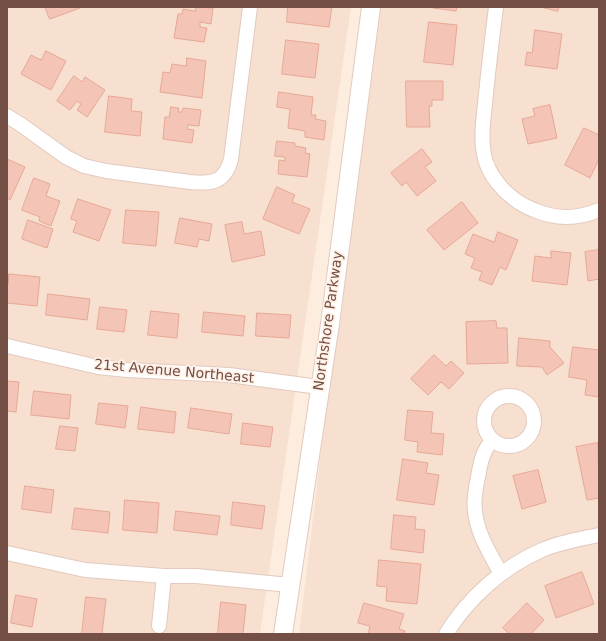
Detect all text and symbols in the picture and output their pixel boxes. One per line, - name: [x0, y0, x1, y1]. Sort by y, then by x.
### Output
- street label: Northshore Parkway: [311, 250, 347, 392]
- street label: 21st Avenue Northeast: [93, 357, 255, 387]

